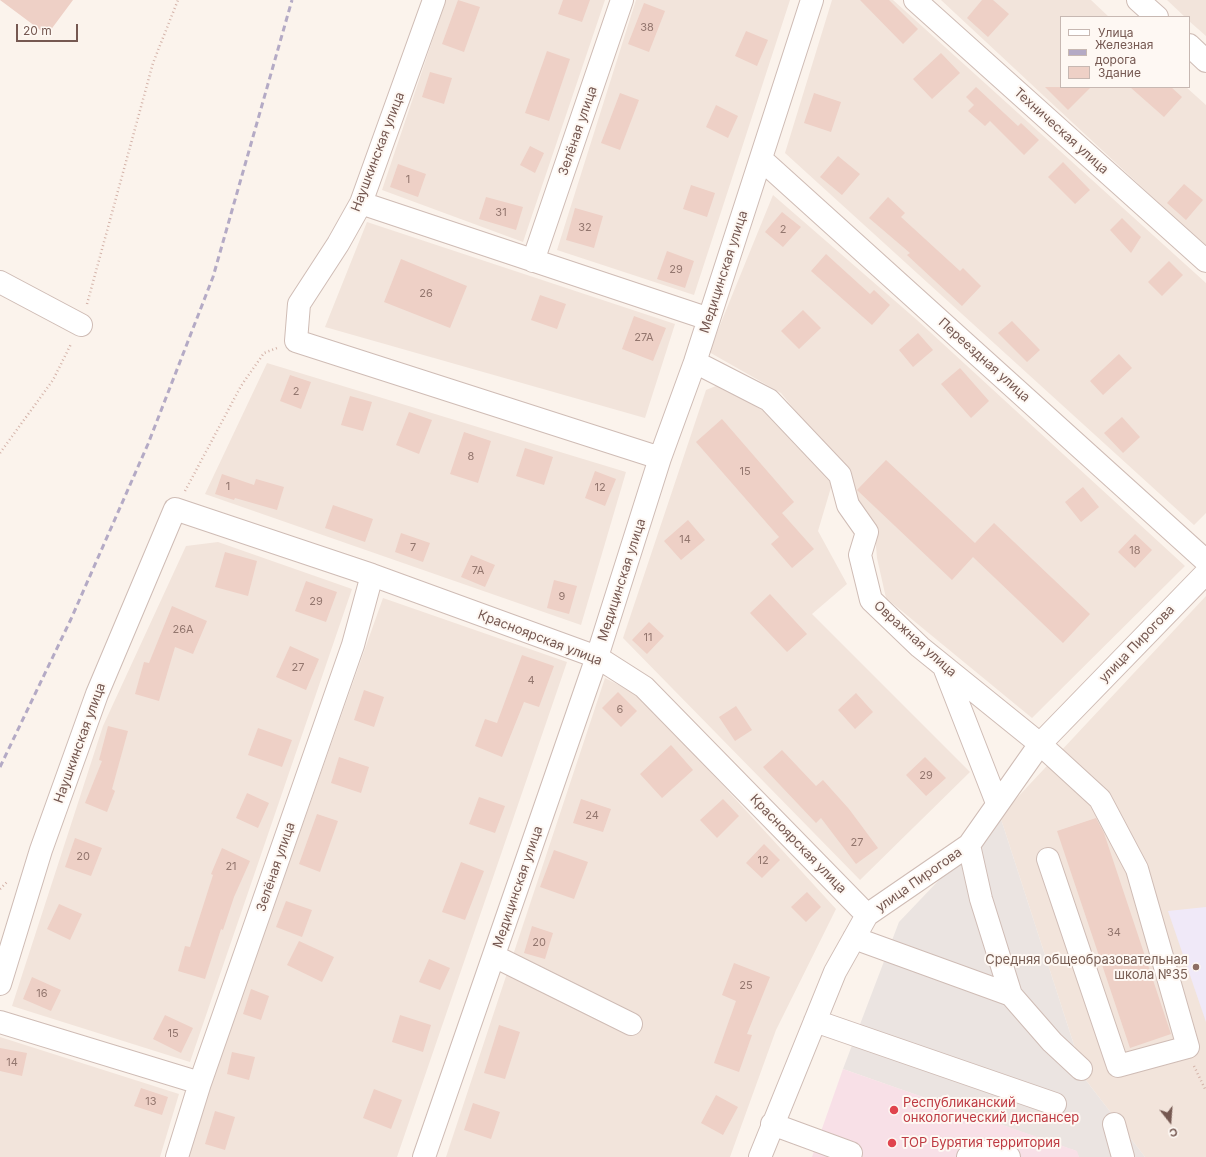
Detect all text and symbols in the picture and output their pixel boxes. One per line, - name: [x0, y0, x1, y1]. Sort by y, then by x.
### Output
- scale bar: [18, 16, 80, 42]
- legend: [1060, 16, 1190, 88]
- house number: 38: [640, 21, 654, 35]
- text: 20 m: [23, 23, 52, 38]
- text: Улица: [1098, 25, 1133, 40]
- text: Железная дорога: [1095, 37, 1153, 67]
- text: Здание: [1098, 65, 1141, 80]
- street label: Зелёная улица: [555, 84, 601, 178]
- street label: Техническая улица: [1011, 84, 1111, 178]
- street label: Наушкинская улица: [348, 90, 408, 214]
- house number: 1: [406, 173, 410, 187]
- house number: 31: [495, 206, 507, 220]
- street label: Медицинская улица: [697, 209, 751, 335]
- house number: 32: [578, 221, 592, 235]
- house number: 2: [780, 223, 786, 237]
- house number: 29: [669, 263, 683, 277]
- house number: 26: [419, 287, 433, 301]
- street label: Переездная улица: [935, 315, 1033, 405]
- house number: 27А: [634, 331, 654, 345]
- house number: 2: [293, 385, 299, 399]
- house number: 8: [468, 450, 474, 464]
- house number: 15: [739, 465, 751, 479]
- house number: 1: [226, 480, 230, 494]
- house number: 12: [594, 481, 606, 495]
- street label: Медицинская улица: [595, 517, 649, 643]
- house number: 14: [679, 533, 691, 547]
- house number: 7: [410, 541, 416, 555]
- house number: 18: [1129, 544, 1141, 558]
- house number: 7А: [472, 564, 484, 578]
- house number: 9: [559, 590, 565, 604]
- house number: 29: [309, 595, 323, 609]
- street label: Овражная улица: [870, 598, 960, 680]
- street label: улица Пирогова: [1096, 602, 1178, 686]
- street label: Красноярская улица: [476, 607, 604, 669]
- house number: 26А: [172, 623, 194, 637]
- house number: 11: [644, 631, 652, 645]
- house number: 27: [292, 661, 304, 675]
- house number: 4: [527, 674, 535, 688]
- street label: Наушкинская улица: [51, 681, 109, 805]
- house number: 6: [617, 703, 623, 717]
- house number: 29: [919, 769, 933, 783]
- street label: Красноярская улица: [747, 791, 849, 897]
- house number: 24: [585, 809, 599, 823]
- street label: Зелёная улица: [253, 820, 299, 914]
- street label: Медицинская улица: [490, 824, 546, 950]
- house number: 27: [851, 836, 863, 850]
- street label: улица Пирогова: [873, 844, 965, 916]
- house number: 20: [76, 850, 90, 864]
- house number: 12: [757, 854, 769, 868]
- house number: 21: [225, 860, 237, 874]
- house number: 34: [1107, 926, 1121, 940]
- house number: 20: [532, 936, 546, 950]
- place label: Средняя общеобразовательная школа №35: [985, 952, 1188, 983]
- marker: Средняя общеобразовательная школа №35: [1191, 962, 1201, 972]
- house number: 25: [739, 979, 753, 993]
- house number: 16: [36, 987, 48, 1001]
- house number: 15: [167, 1027, 179, 1041]
- house number: 14: [6, 1056, 18, 1070]
- house number: 13: [145, 1095, 157, 1109]
- place label: Республиканский онкологический диспансер: [903, 1095, 1079, 1126]
- north arrow: [1150, 1101, 1190, 1141]
- marker: Республиканский онкологический диспансер: [888, 1104, 900, 1116]
- text: С: [1168, 1125, 1179, 1140]
- place label: ТОР Бурятия территория: [901, 1135, 1060, 1151]
- marker: ТОР Бурятия территория: [886, 1137, 898, 1149]

